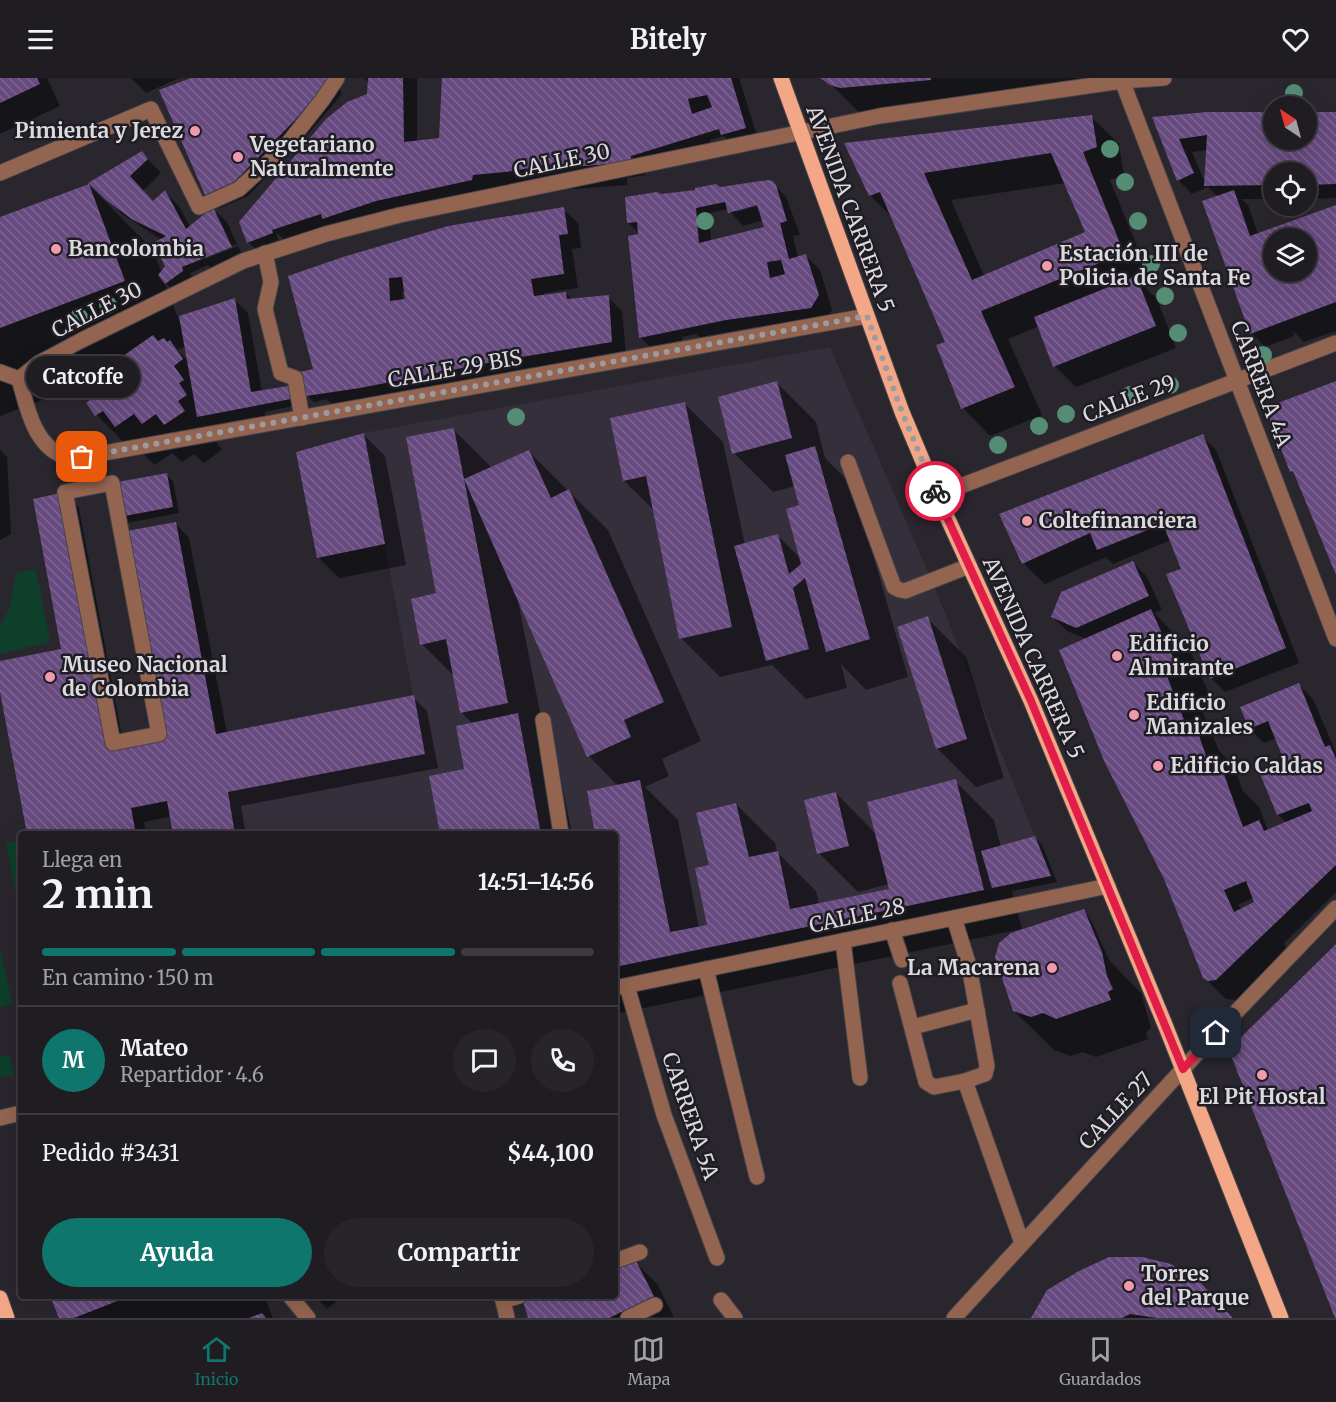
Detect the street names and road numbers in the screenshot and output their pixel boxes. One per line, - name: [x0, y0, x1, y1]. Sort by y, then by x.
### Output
- street label: AVENIDA CARRERA 5: [800, 101, 900, 316]
- street label: CALLE 30: [511, 137, 613, 184]
- street label: CALLE 30: [47, 275, 146, 344]
- street label: CARRERA 4A: [1225, 317, 1298, 451]
- street label: CALLE 29 BIS: [386, 343, 524, 394]
- street label: CALLE 29: [1079, 369, 1179, 429]
- street label: AVENIDA CARRERA 5: [976, 552, 1090, 763]
- street label: CALLE 28: [807, 892, 907, 939]
- street label: CARRERA 5A: [656, 1049, 725, 1183]
- street label: CALLE 27: [1073, 1066, 1158, 1155]

